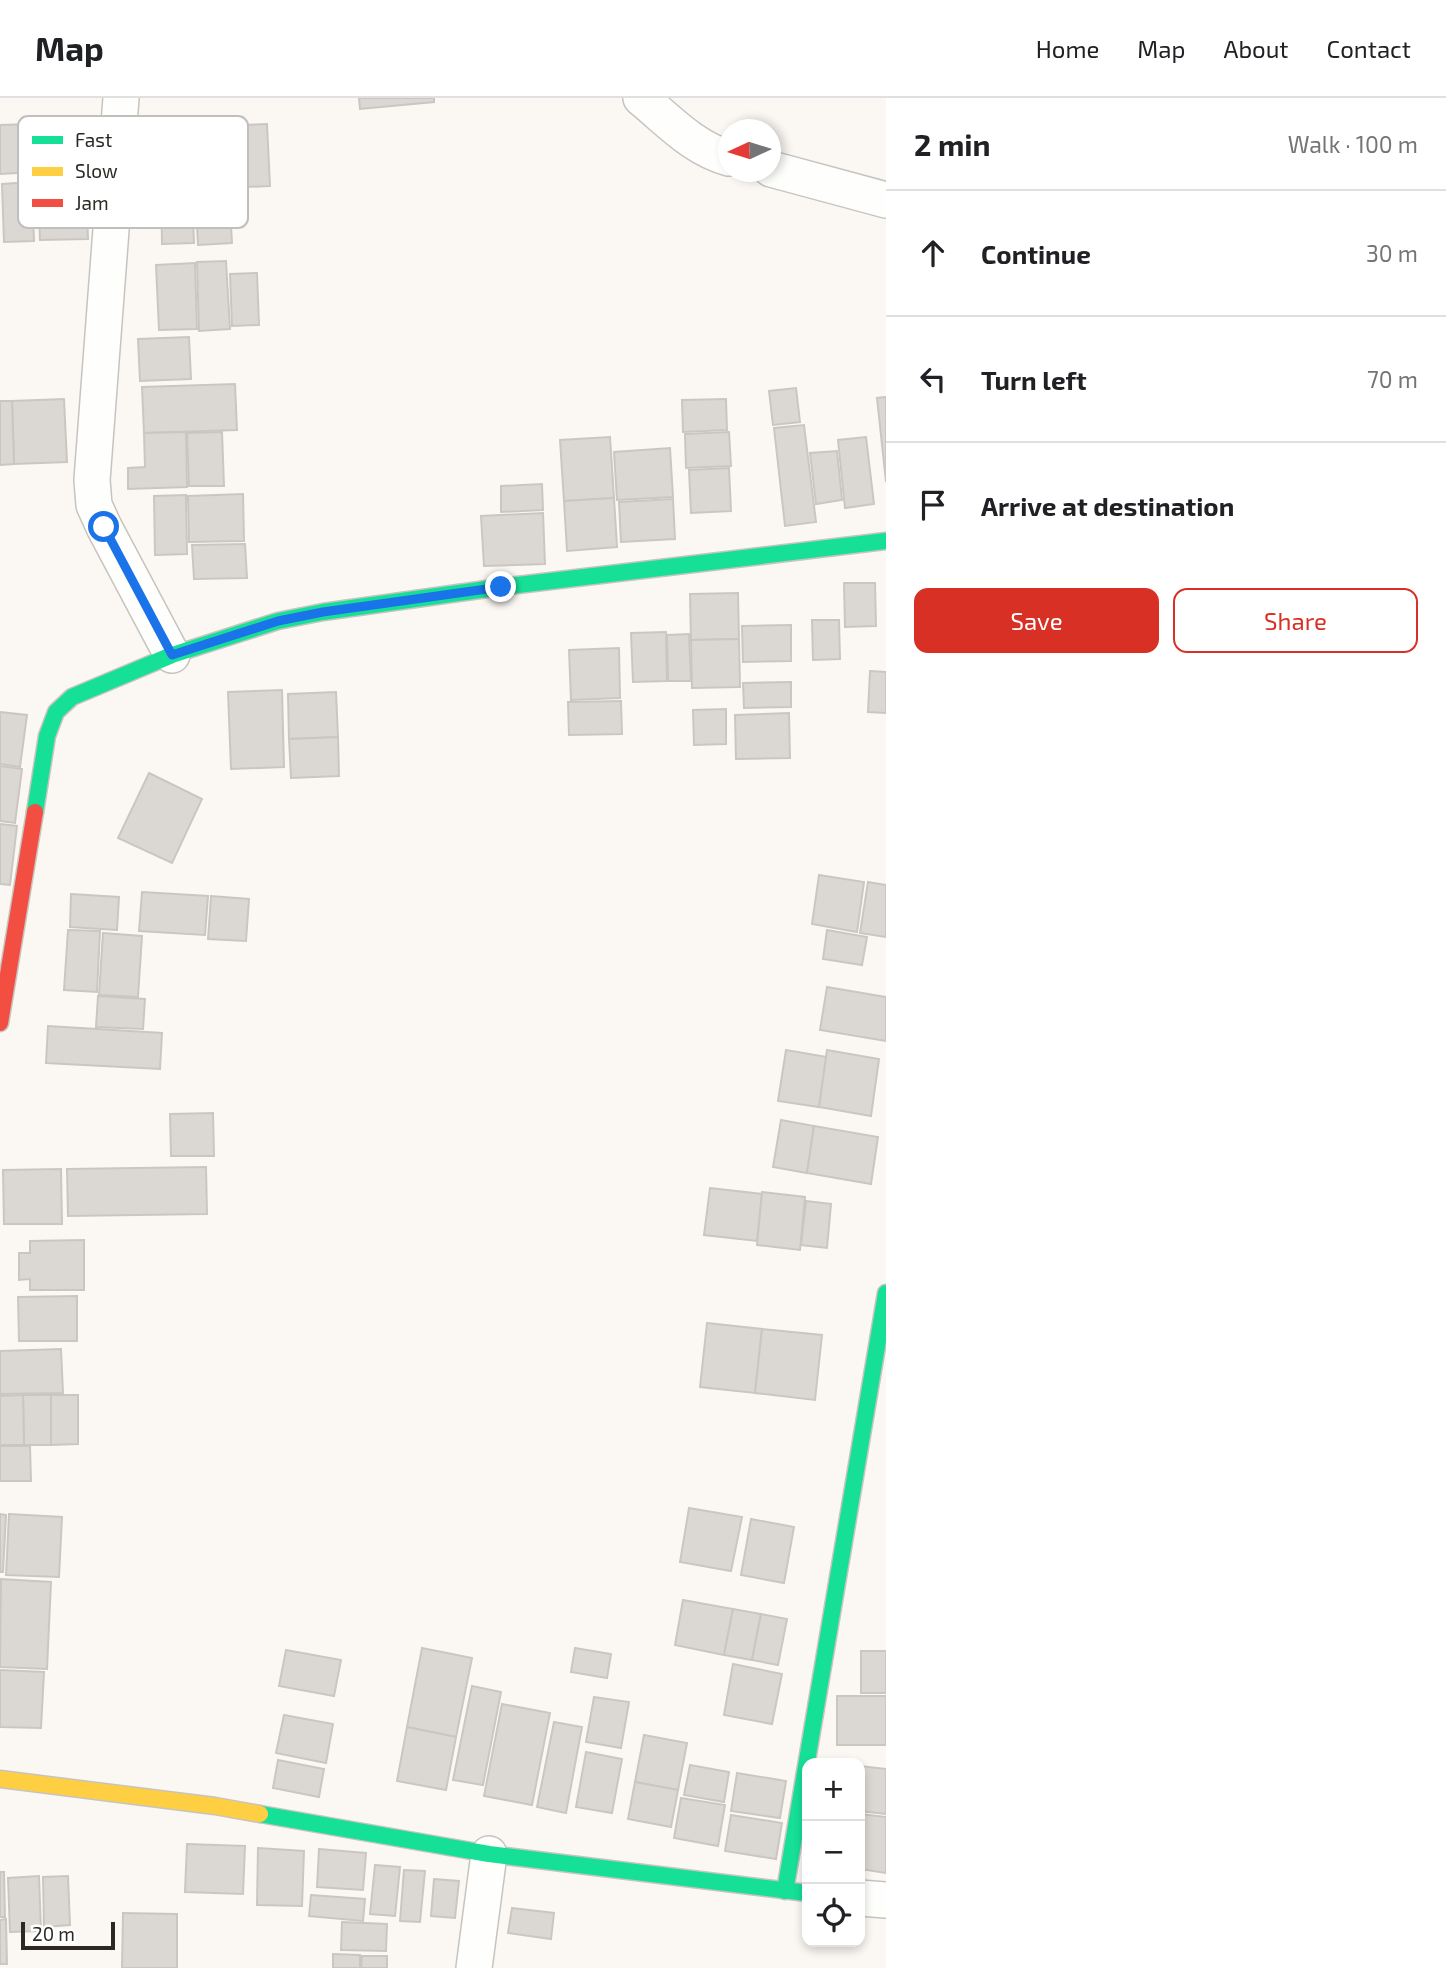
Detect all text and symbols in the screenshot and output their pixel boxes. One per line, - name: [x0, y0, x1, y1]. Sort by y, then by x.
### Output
- text: Map: [35, 28, 104, 68]
- text: Home: [1036, 34, 1099, 63]
- text: Map: [1137, 34, 1185, 63]
- text: About: [1223, 34, 1289, 63]
- text: Contact: [1327, 34, 1411, 63]
- legend: [18, 116, 248, 228]
- north arrow: [718, 119, 781, 182]
- text: 2 min: [914, 126, 991, 162]
- text: Fast: [75, 128, 112, 151]
- text: Walk · 100 m: [1288, 130, 1418, 158]
- text: Slow: [75, 159, 118, 182]
- text: Jam: [75, 191, 109, 214]
- icon: ahead: [914, 234, 952, 272]
- text: Continue: [981, 238, 1091, 269]
- text: 30 m: [1366, 239, 1418, 267]
- icon: left: [914, 360, 952, 398]
- text: Turn left: [981, 364, 1087, 395]
- text: 70 m: [1367, 365, 1418, 393]
- icon: arrive: [914, 486, 952, 524]
- text: Arrive at destination: [981, 490, 1234, 521]
- route start: [88, 511, 119, 542]
- route end: [485, 571, 516, 602]
- button: Save: [914, 588, 1159, 653]
- button: Share: [1173, 588, 1418, 653]
- map controls: [802, 1758, 865, 1947]
- button: +: [802, 1758, 865, 1821]
- button: −: [802, 1821, 865, 1884]
- button: locate: [802, 1884, 865, 1947]
- scale bar: [21, 1919, 116, 1951]
- text: 20 m: [32, 1922, 75, 1945]

